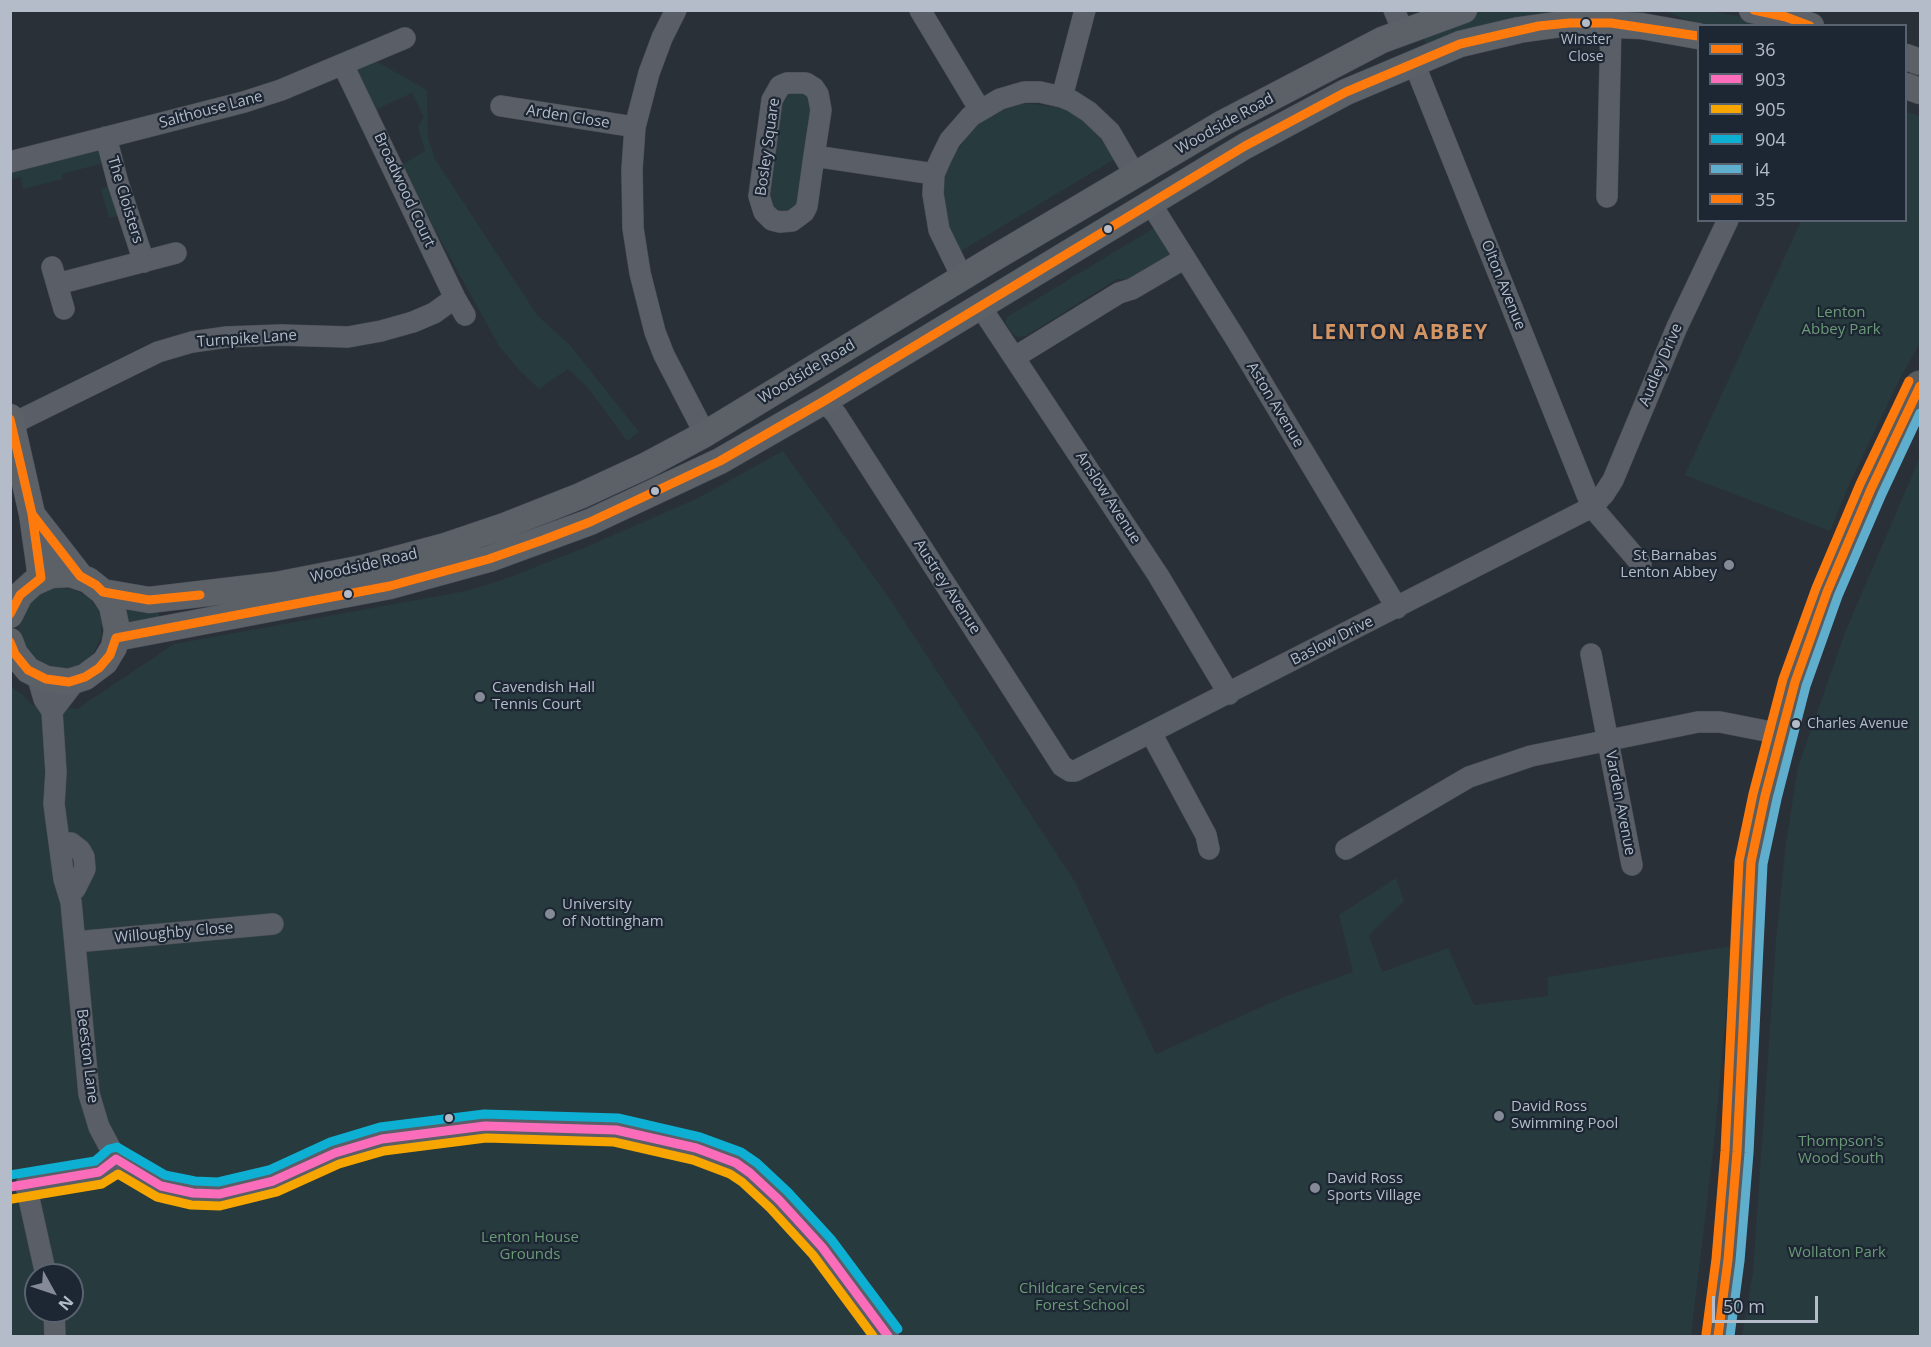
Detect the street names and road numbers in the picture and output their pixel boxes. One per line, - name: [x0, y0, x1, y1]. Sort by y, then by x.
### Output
- street label: Salthouse Lane: [157, 88, 265, 132]
- street label: Woodside Road: [1173, 90, 1277, 158]
- street label: Bosley Square: [752, 97, 784, 197]
- street label: Arden Close: [525, 102, 611, 132]
- street label: Broadwood Court: [370, 130, 438, 250]
- street label: The Cloisters: [103, 154, 147, 246]
- street label: Olton Avenue: [1477, 238, 1529, 332]
- street label: Audley Drive: [1635, 321, 1687, 409]
- street label: Turnpike Lane: [197, 327, 297, 351]
- street label: Woodside Road: [756, 336, 858, 408]
- street label: Aston Avenue: [1242, 359, 1308, 451]
- street label: Anslow Avenue: [1071, 448, 1145, 548]
- street label: Austrey Avenue: [910, 536, 984, 638]
- street label: Woodside Road: [309, 545, 419, 587]
- street label: Baslow Drive: [1288, 613, 1376, 669]
- street label: Varden Avenue: [1601, 749, 1639, 857]
- street label: Willoughby Close: [114, 919, 234, 947]
- street label: Beeston Lane: [72, 1008, 102, 1104]

